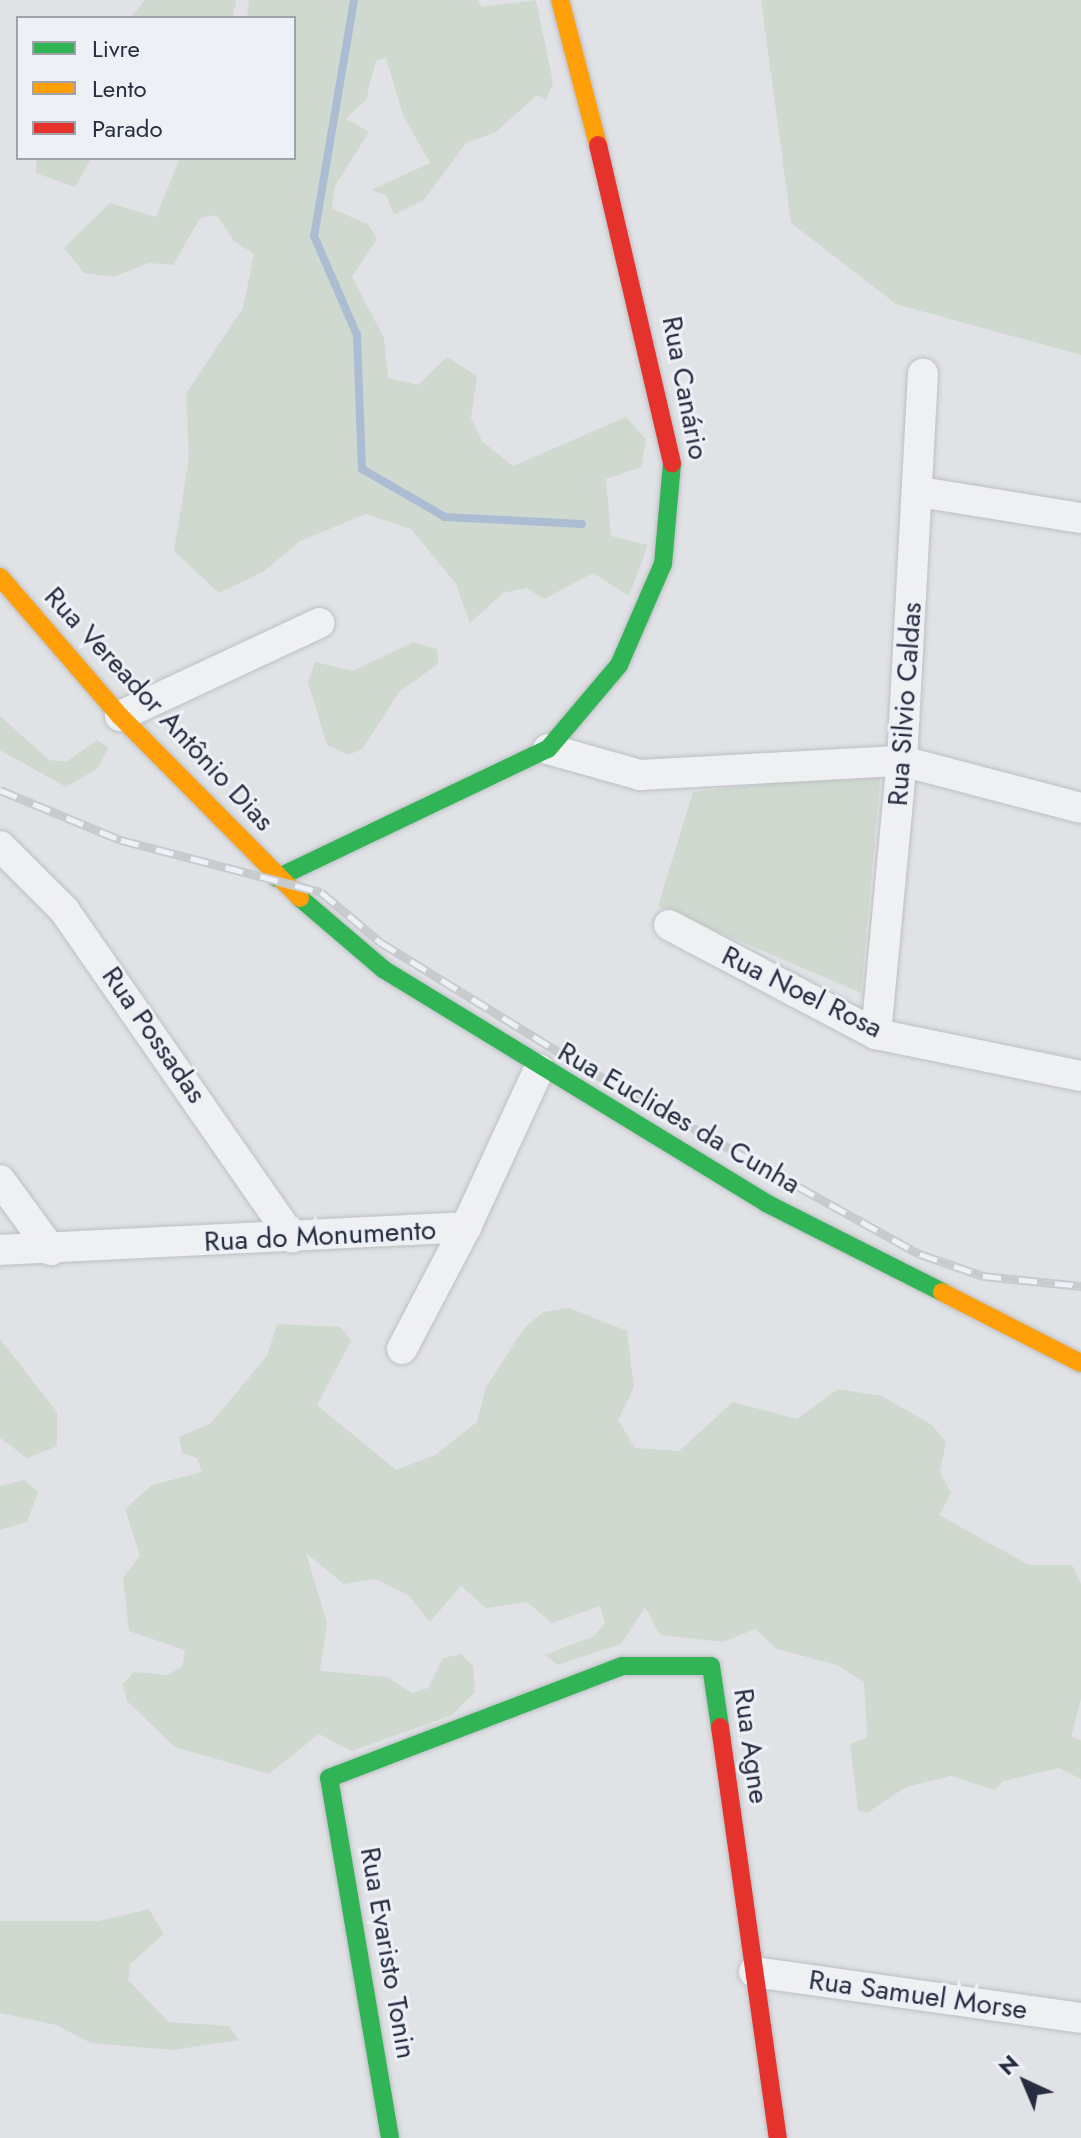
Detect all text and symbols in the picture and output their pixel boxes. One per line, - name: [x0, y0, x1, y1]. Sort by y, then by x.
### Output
- legend: [16, 16, 296, 160]
- text: Livre: [92, 31, 140, 66]
- text: Lento: [92, 71, 147, 106]
- text: Parado: [92, 111, 163, 146]
- street label: Rua Canário: [655, 313, 715, 463]
- street label: Rua Vereador Antônio Dias: [37, 580, 281, 838]
- street label: Rua Silvio Caldas: [881, 601, 929, 807]
- street label: Rua Noel Rosa: [716, 939, 888, 1045]
- street label: Rua Possadas: [95, 960, 213, 1110]
- street label: Rua Euclides da Cunha: [552, 1035, 806, 1201]
- street label: Rua do Monumento: [203, 1213, 437, 1259]
- street label: Rua Agne: [726, 1686, 776, 1806]
- street label: Rua Evaristo Tonin: [353, 1845, 423, 2061]
- street label: Rua Samuel Morse: [807, 1963, 1029, 2027]
- north arrow: [985, 2042, 1065, 2122]
- text: N: [991, 2047, 1026, 2082]

